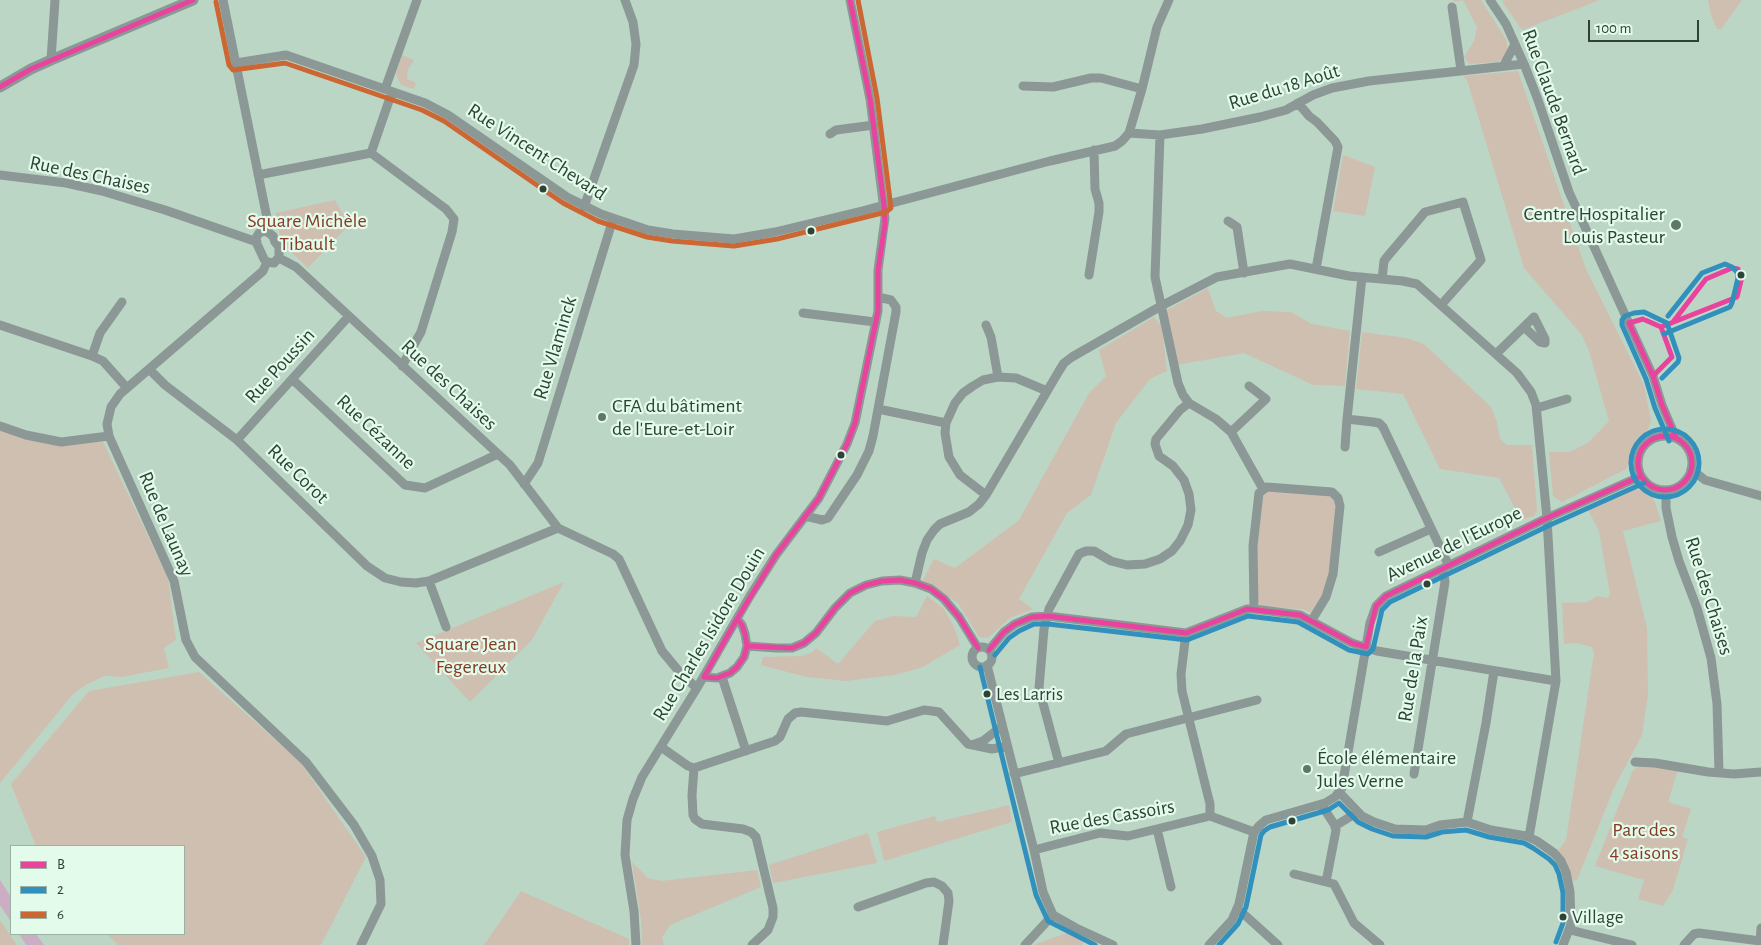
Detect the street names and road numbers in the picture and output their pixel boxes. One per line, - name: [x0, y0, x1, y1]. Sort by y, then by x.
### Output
- street label: Rue Claude Bernard: [1516, 26, 1592, 178]
- street label: Rue du 18 Août: [1226, 59, 1342, 115]
- street label: Rue Vincent Chevard: [463, 98, 611, 206]
- street label: Rue des Chaises: [28, 151, 152, 199]
- street label: Rue Vlaminck: [528, 294, 582, 402]
- street label: Rue Poussin: [240, 323, 320, 409]
- street label: Rue des Chaises: [396, 334, 502, 436]
- street label: Rue Cézanne: [331, 389, 421, 475]
- street label: Rue Corot: [262, 439, 334, 509]
- street label: Rue de Launay: [133, 468, 199, 580]
- street label: Avenue de l'Europe: [1382, 501, 1526, 587]
- street label: Rue des Chaises: [1680, 534, 1738, 658]
- street label: Rue Charles Isidore Douin: [648, 543, 770, 725]
- street label: Rue de la Paix: [1393, 615, 1433, 723]
- street label: Rue des Cassoirs: [1048, 794, 1176, 840]

